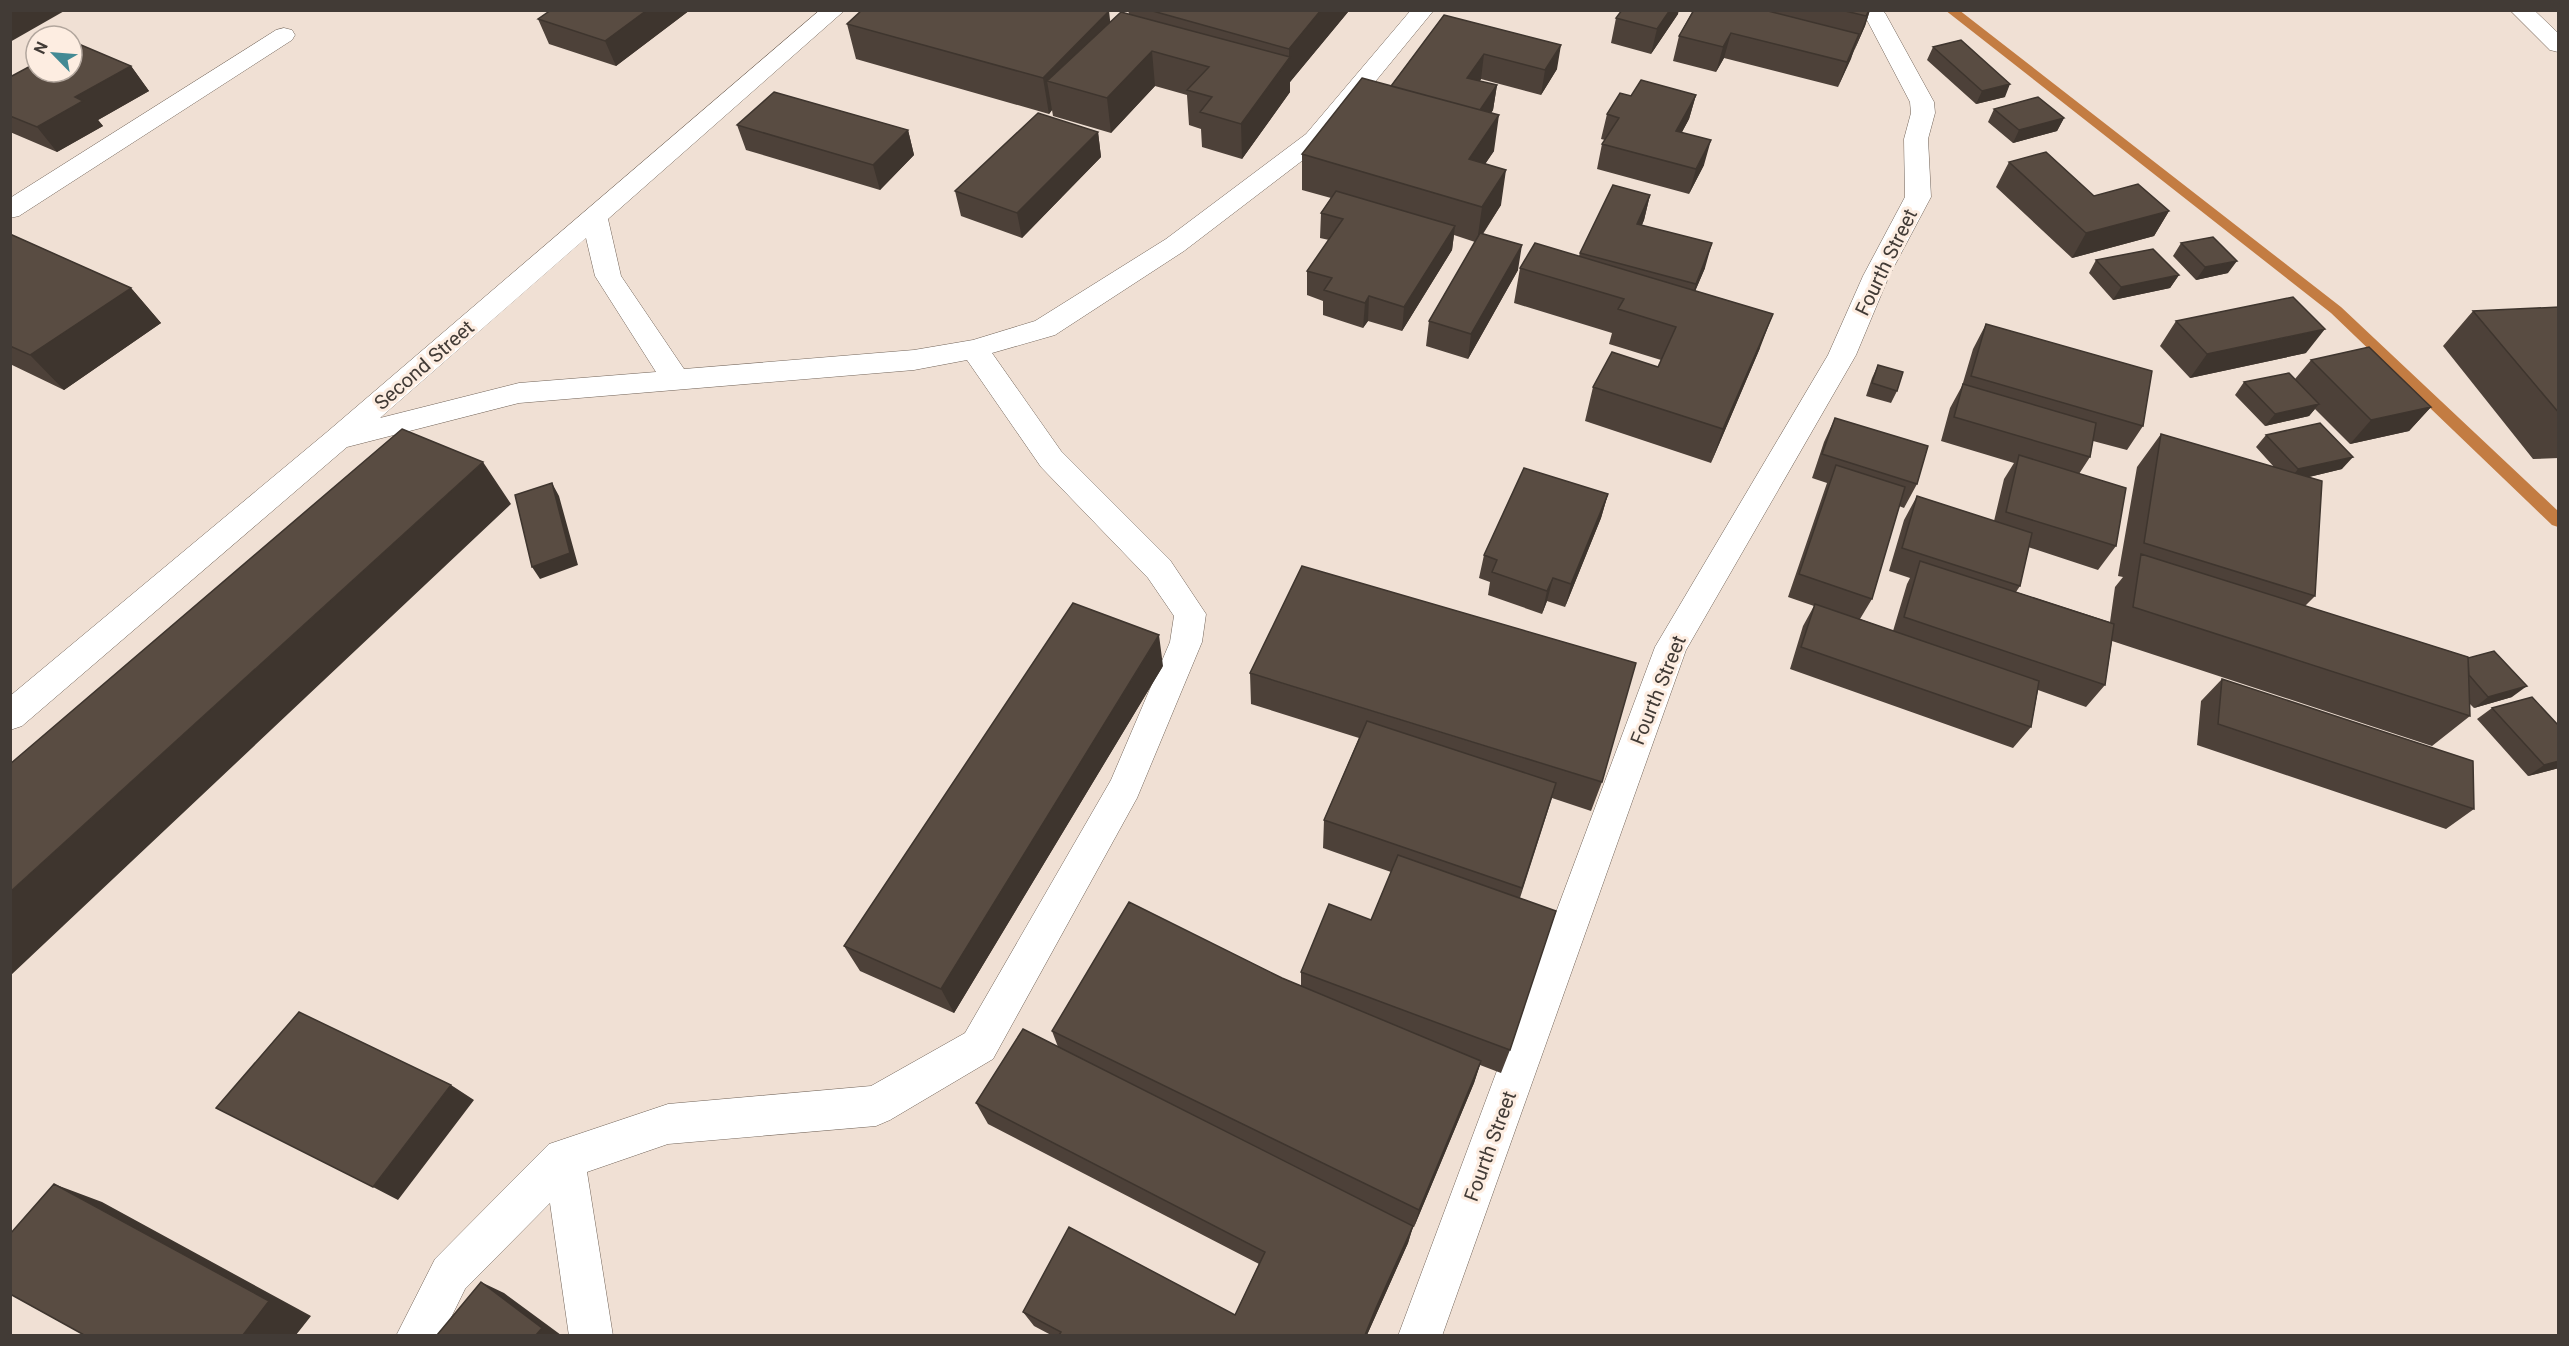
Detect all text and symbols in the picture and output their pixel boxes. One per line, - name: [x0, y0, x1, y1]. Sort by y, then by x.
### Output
- north arrow: [24, 24, 84, 84]
- text: N: [30, 39, 52, 57]
- street label: Fourth Street: [1850, 205, 1922, 319]
- street label: Second Street: [369, 315, 479, 415]
- street label: Fourth Street: [1625, 632, 1691, 748]
- street label: Fourth Street: [1459, 1087, 1521, 1205]

